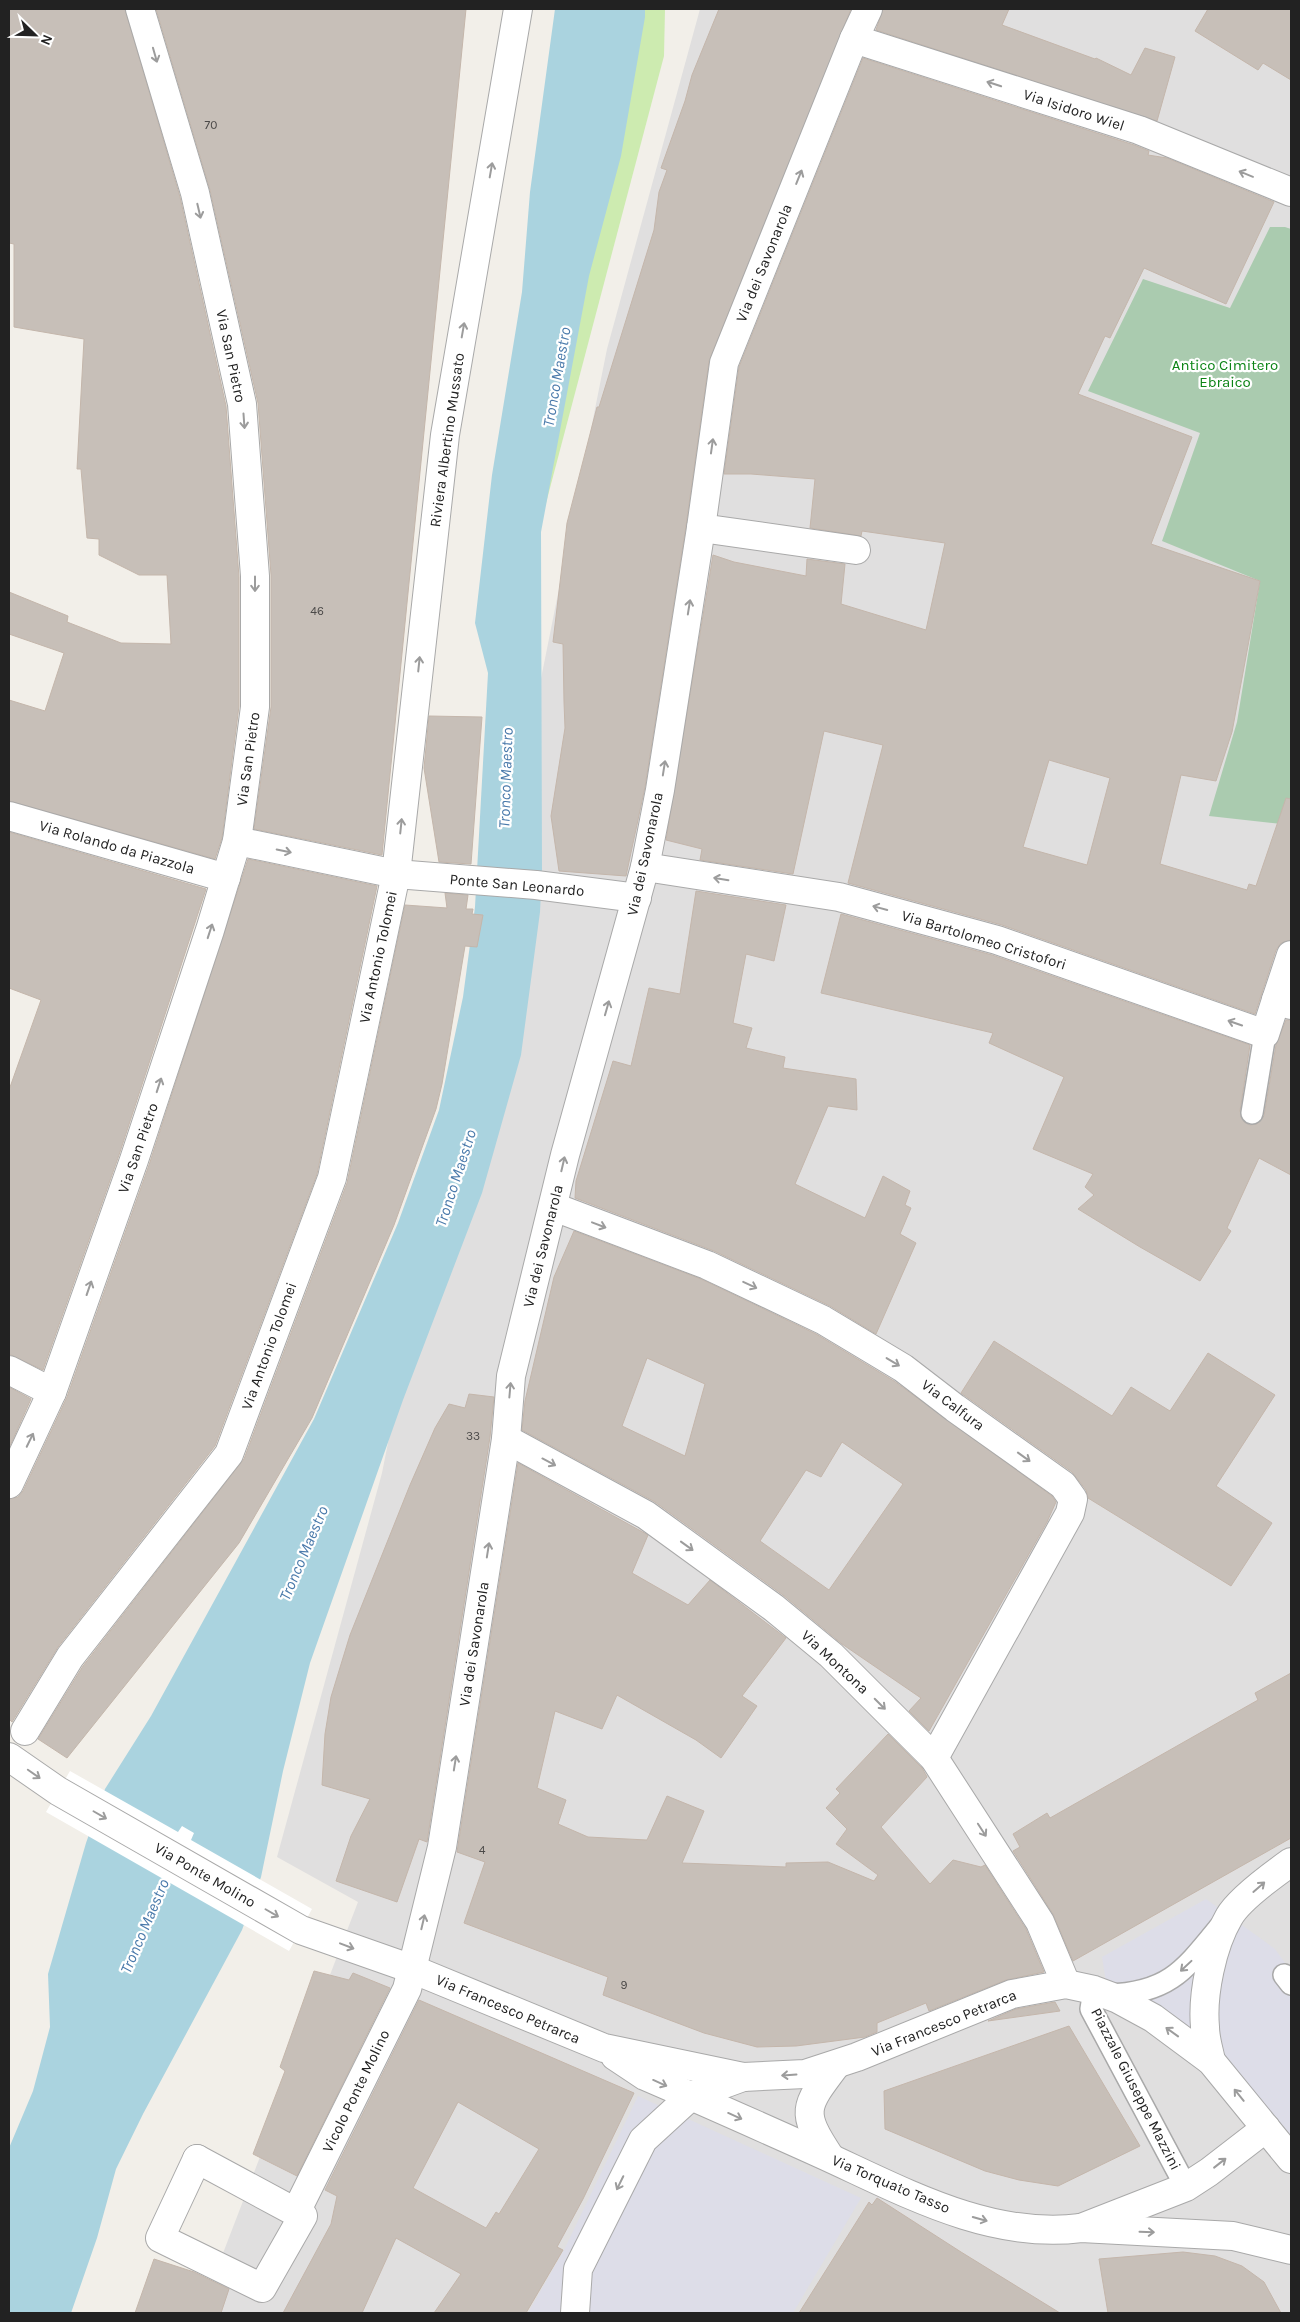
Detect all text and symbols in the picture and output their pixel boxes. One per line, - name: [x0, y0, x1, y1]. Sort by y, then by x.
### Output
- north arrow: [10, 10, 60, 60]
- text: N: [37, 32, 56, 48]
- one-way arrow: [151, 47, 160, 63]
- one-way arrow: [987, 79, 1003, 88]
- street label: Via Isidoro Wiel: [1021, 85, 1127, 135]
- house number: 70: [205, 118, 217, 132]
- one-way arrow: [486, 162, 496, 178]
- one-way arrow: [1239, 169, 1254, 178]
- one-way arrow: [795, 170, 804, 185]
- street label: Via dei Savonarola: [732, 201, 796, 325]
- one-way arrow: [195, 203, 205, 219]
- street label: Via San Pietro: [212, 308, 250, 404]
- one-way arrow: [459, 322, 469, 338]
- water label: Tronco Maestro: [538, 326, 575, 428]
- street label: Riviera Albertino Mussato: [426, 352, 468, 528]
- park label: Antico Cimitero Ebraico: [1172, 356, 1278, 391]
- one-way arrow: [239, 413, 248, 429]
- one-way arrow: [708, 439, 718, 455]
- one-way arrow: [250, 575, 260, 591]
- one-way arrow: [684, 599, 694, 615]
- house number: 46: [310, 604, 324, 618]
- one-way arrow: [414, 657, 424, 673]
- street label: Via San Pietro: [233, 711, 263, 807]
- water label: Tronco Maestro: [494, 727, 517, 829]
- one-way arrow: [659, 760, 669, 776]
- street label: Via dei Savonarola: [623, 791, 667, 917]
- street label: Via Rolando da Piazzola: [37, 816, 197, 878]
- one-way arrow: [396, 818, 406, 834]
- one-way arrow: [276, 847, 292, 856]
- street label: Ponte San Leonardo: [449, 870, 585, 900]
- one-way arrow: [713, 874, 729, 884]
- street label: Via Antonio Tolomei: [355, 889, 401, 1025]
- one-way arrow: [873, 903, 889, 913]
- street label: Via Bartolomeo Cristofori: [899, 906, 1069, 974]
- one-way arrow: [206, 923, 215, 939]
- one-way arrow: [602, 1000, 612, 1016]
- one-way arrow: [1227, 1018, 1243, 1027]
- one-way arrow: [155, 1078, 164, 1093]
- street label: Via San Pietro: [114, 1100, 162, 1196]
- water label: Tronco Maestro: [431, 1127, 480, 1229]
- one-way arrow: [559, 1157, 568, 1173]
- street label: Via dei Savonarola: [519, 1183, 567, 1309]
- one-way arrow: [591, 1220, 606, 1230]
- street label: Via Antonio Tolomei: [238, 1280, 300, 1412]
- one-way arrow: [85, 1281, 94, 1297]
- one-way arrow: [742, 1281, 757, 1291]
- one-way arrow: [886, 1357, 900, 1367]
- street label: Via Calfura: [918, 1375, 988, 1435]
- one-way arrow: [505, 1383, 514, 1399]
- house number: 33: [466, 1429, 480, 1443]
- one-way arrow: [25, 1432, 35, 1447]
- one-way arrow: [1017, 1452, 1030, 1463]
- one-way arrow: [541, 1457, 556, 1467]
- water label: Tronco Maestro: [275, 1503, 332, 1603]
- one-way arrow: [680, 1541, 694, 1551]
- one-way arrow: [484, 1543, 494, 1559]
- street label: Via dei Savonarola: [455, 1580, 493, 1708]
- street label: Via Montona: [797, 1626, 873, 1698]
- one-way arrow: [874, 1698, 886, 1710]
- one-way arrow: [451, 1755, 461, 1771]
- one-way arrow: [27, 1769, 41, 1779]
- one-way arrow: [93, 1811, 107, 1821]
- one-way arrow: [977, 1822, 987, 1836]
- street label: Via Ponte Molino: [151, 1839, 259, 1911]
- house number: 4: [479, 1843, 486, 1857]
- water label: Tronco Maestro: [116, 1876, 173, 1976]
- one-way arrow: [1252, 1881, 1265, 1893]
- one-way arrow: [264, 1909, 278, 1919]
- one-way arrow: [419, 1914, 428, 1930]
- one-way arrow: [339, 1942, 354, 1951]
- one-way arrow: [1180, 1960, 1192, 1972]
- street label: Via Francesco Petrarca: [433, 1970, 583, 2048]
- house number: 9: [621, 1978, 628, 1992]
- street label: Via Francesco Petrarca: [869, 1986, 1019, 2060]
- street label: Piazzale Giuseppe Mazzini: [1087, 2005, 1185, 2173]
- street label: Vicolo Ponte Molino: [319, 2027, 393, 2155]
- one-way arrow: [1165, 2027, 1179, 2037]
- one-way arrow: [781, 2071, 797, 2080]
- one-way arrow: [652, 2078, 667, 2088]
- one-way arrow: [1233, 2088, 1244, 2101]
- one-way arrow: [727, 2111, 742, 2121]
- street label: Via Torquato Tasso: [829, 2151, 953, 2217]
- one-way arrow: [1213, 2158, 1226, 2169]
- one-way arrow: [615, 2176, 625, 2191]
- one-way arrow: [972, 2215, 988, 2225]
- one-way arrow: [1139, 2227, 1155, 2236]

